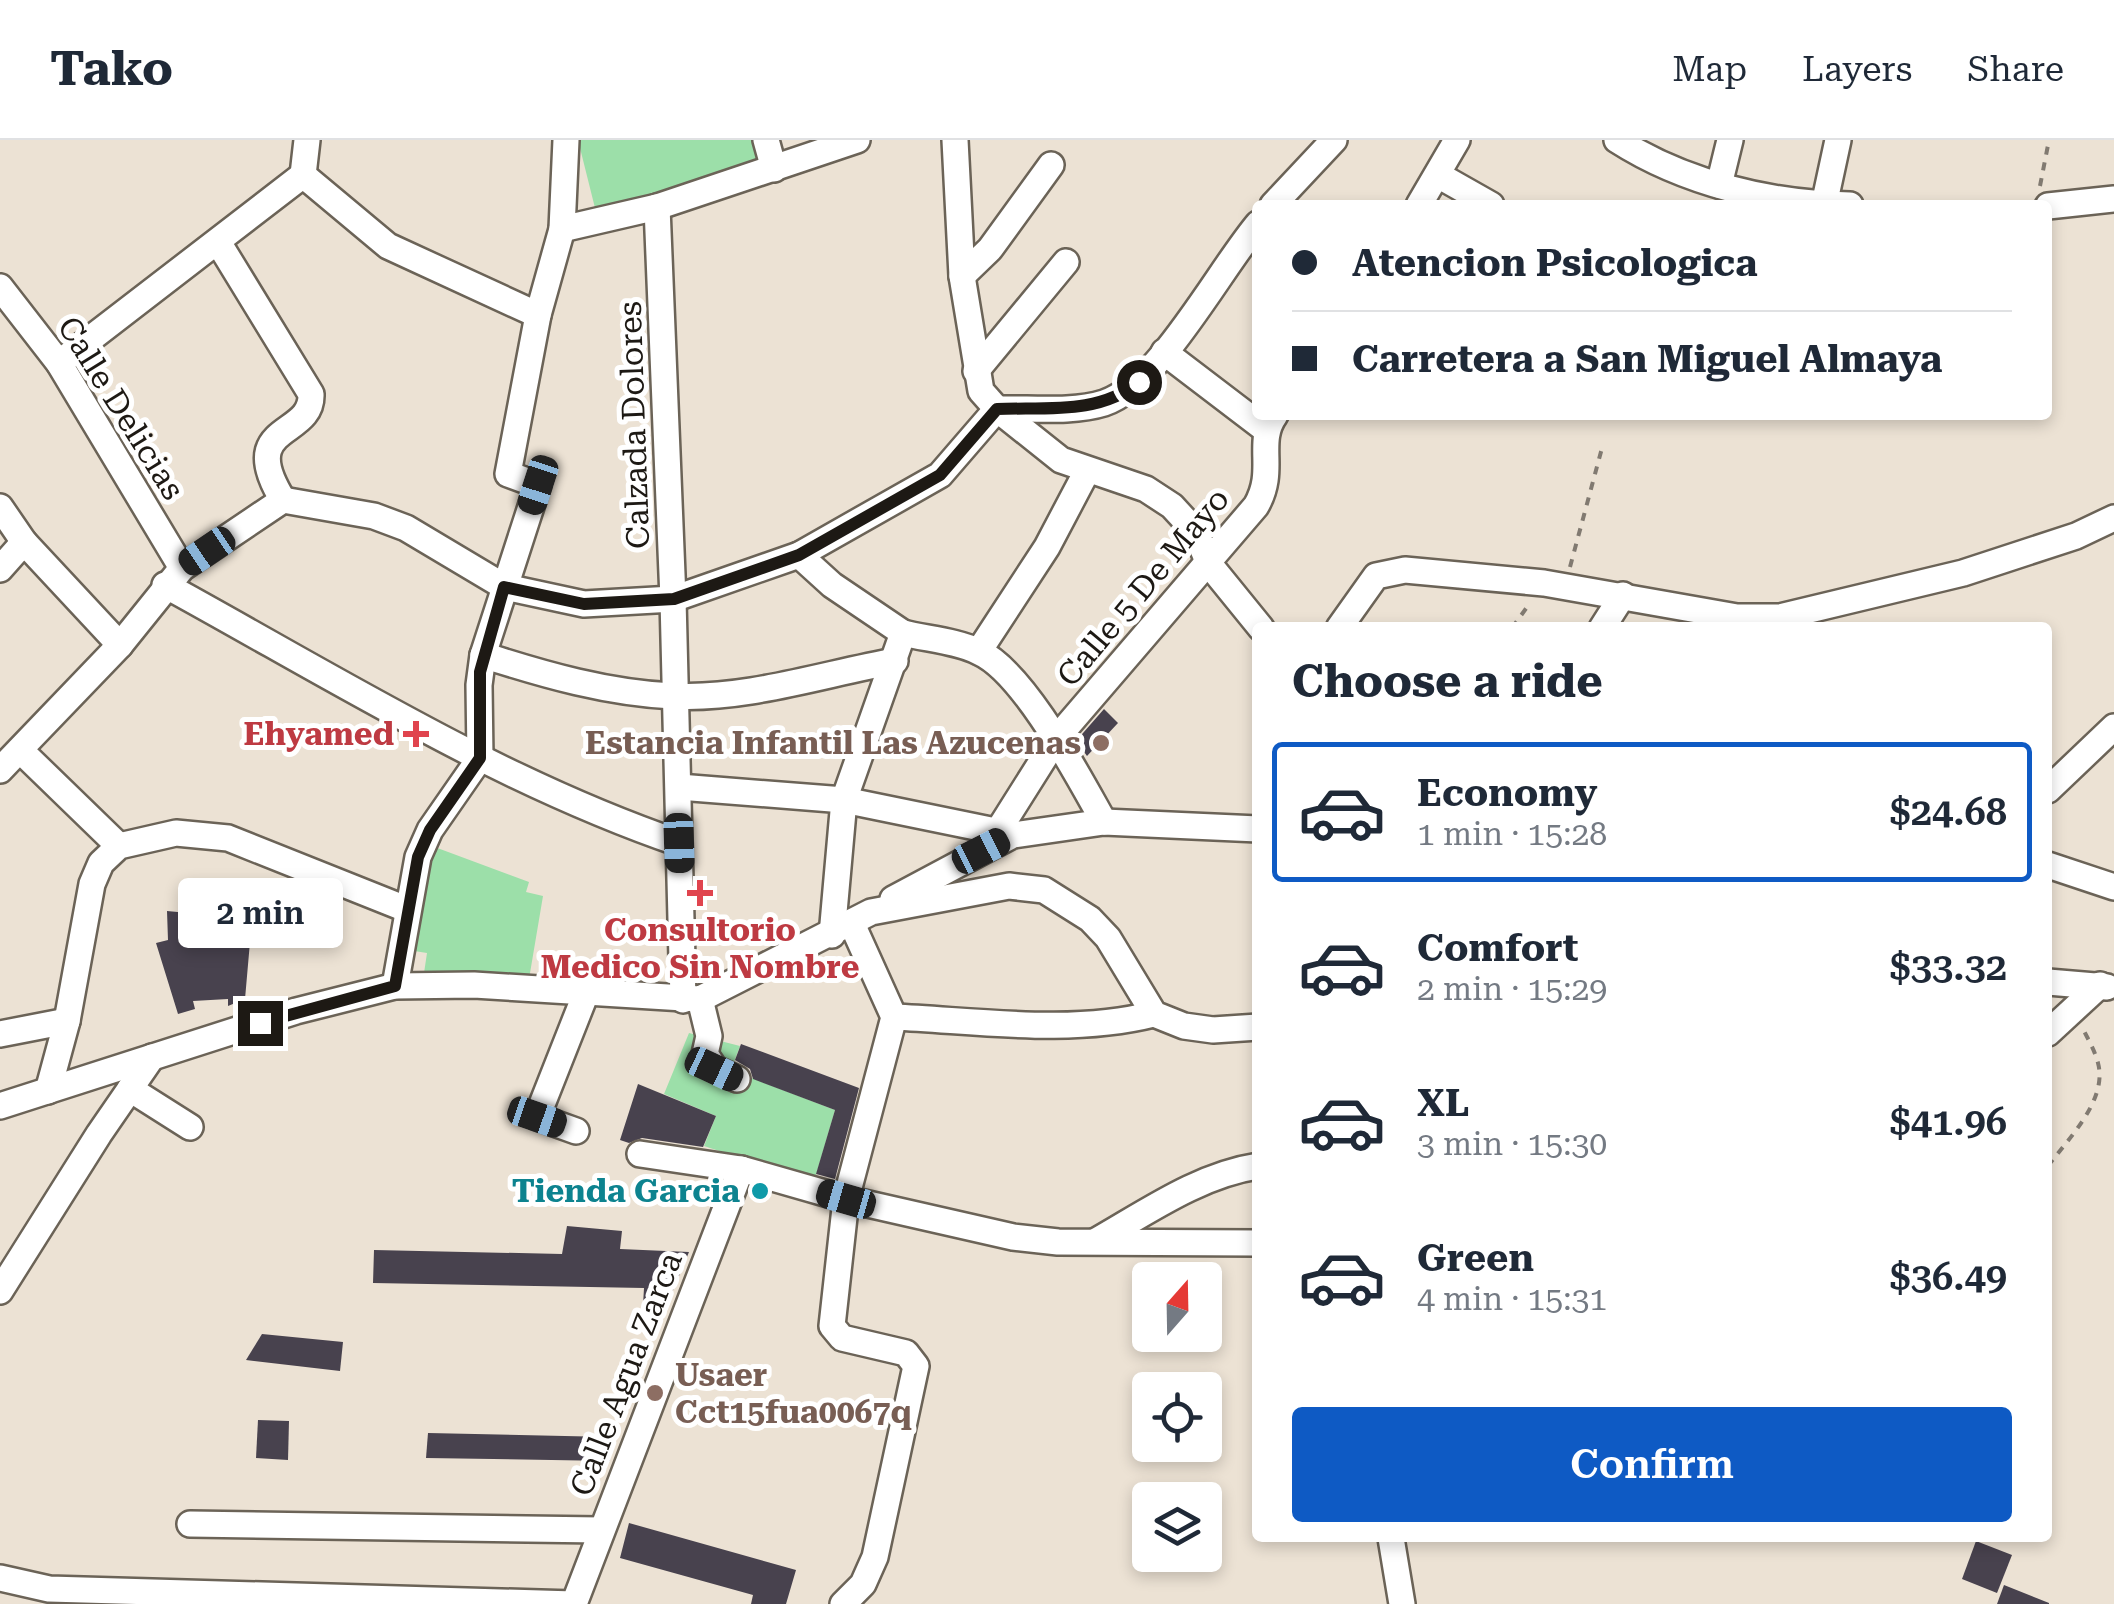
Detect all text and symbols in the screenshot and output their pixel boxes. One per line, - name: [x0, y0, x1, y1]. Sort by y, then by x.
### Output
- text: Tako: [50, 41, 173, 97]
- text: Map: [1672, 49, 1747, 90]
- text: Layers: [1802, 49, 1912, 90]
- text: Share: [1967, 49, 2064, 90]
- text: Atencion Psicologica: [1352, 241, 1758, 285]
- street label: Calzada Dolores: [611, 300, 657, 550]
- street label: Calle Delicias: [50, 309, 192, 507]
- text: Carretera a San Miguel Almaya: [1352, 337, 1942, 381]
- route start: [1117, 360, 1162, 405]
- car: [514, 452, 562, 518]
- street label: Calle 5 De Mayo: [1049, 480, 1237, 694]
- car: [174, 522, 240, 580]
- text: Choose a ride: [1292, 655, 1603, 708]
- place label: Ehyamed: [244, 715, 394, 753]
- marker: Ehyamed: [403, 721, 429, 747]
- place label: Estancia Infantil Las Azucenas: [585, 724, 1081, 762]
- marker: Estancia Infantil Las Azucenas: [1090, 732, 1112, 754]
- icon: car: [1297, 767, 1387, 857]
- text: Economy: [1417, 771, 1597, 815]
- text: $24.68: [1889, 790, 2007, 834]
- car: [663, 812, 695, 874]
- text: 1 min · 15:28: [1417, 815, 1607, 853]
- car: [947, 824, 1015, 878]
- callout: 2 min: [178, 878, 342, 948]
- marker: Consultorio Medico Sin Nombre: [687, 880, 713, 906]
- text: 2 min: [216, 894, 305, 932]
- place label: Consultorio Medico Sin Nombre: [541, 911, 859, 986]
- icon: car: [1297, 922, 1387, 1012]
- text: Comfort: [1417, 926, 1578, 970]
- text: $33.32: [1889, 945, 2007, 989]
- text: 2 min · 15:29: [1417, 970, 1607, 1008]
- route end: [238, 1001, 283, 1046]
- car: [680, 1043, 748, 1095]
- icon: car: [1297, 1077, 1387, 1167]
- text: XL: [1417, 1081, 1469, 1125]
- car: [504, 1093, 570, 1141]
- text: $41.96: [1889, 1100, 2007, 1144]
- text: 3 min · 15:30: [1417, 1125, 1607, 1163]
- place label: Tienda Garcia: [512, 1172, 740, 1210]
- car: [813, 1176, 879, 1222]
- marker: Tienda Garcia: [749, 1180, 771, 1202]
- icon: car: [1297, 1232, 1387, 1322]
- text: Green: [1417, 1236, 1534, 1280]
- street label: Calle Agua Zarca: [562, 1247, 690, 1501]
- text: $36.49: [1889, 1255, 2007, 1299]
- north arrow: [1132, 1262, 1222, 1352]
- map controls: [1132, 1262, 1222, 1572]
- text: 4 min · 15:31: [1417, 1280, 1607, 1318]
- place label: Usaer Cct15fua0067q: [675, 1356, 912, 1431]
- button: locate: [1132, 1372, 1222, 1462]
- marker: Usaer Cct15fua0067q: [644, 1382, 666, 1404]
- button: Confirm: [1292, 1407, 2012, 1522]
- button: layers: [1132, 1482, 1222, 1572]

